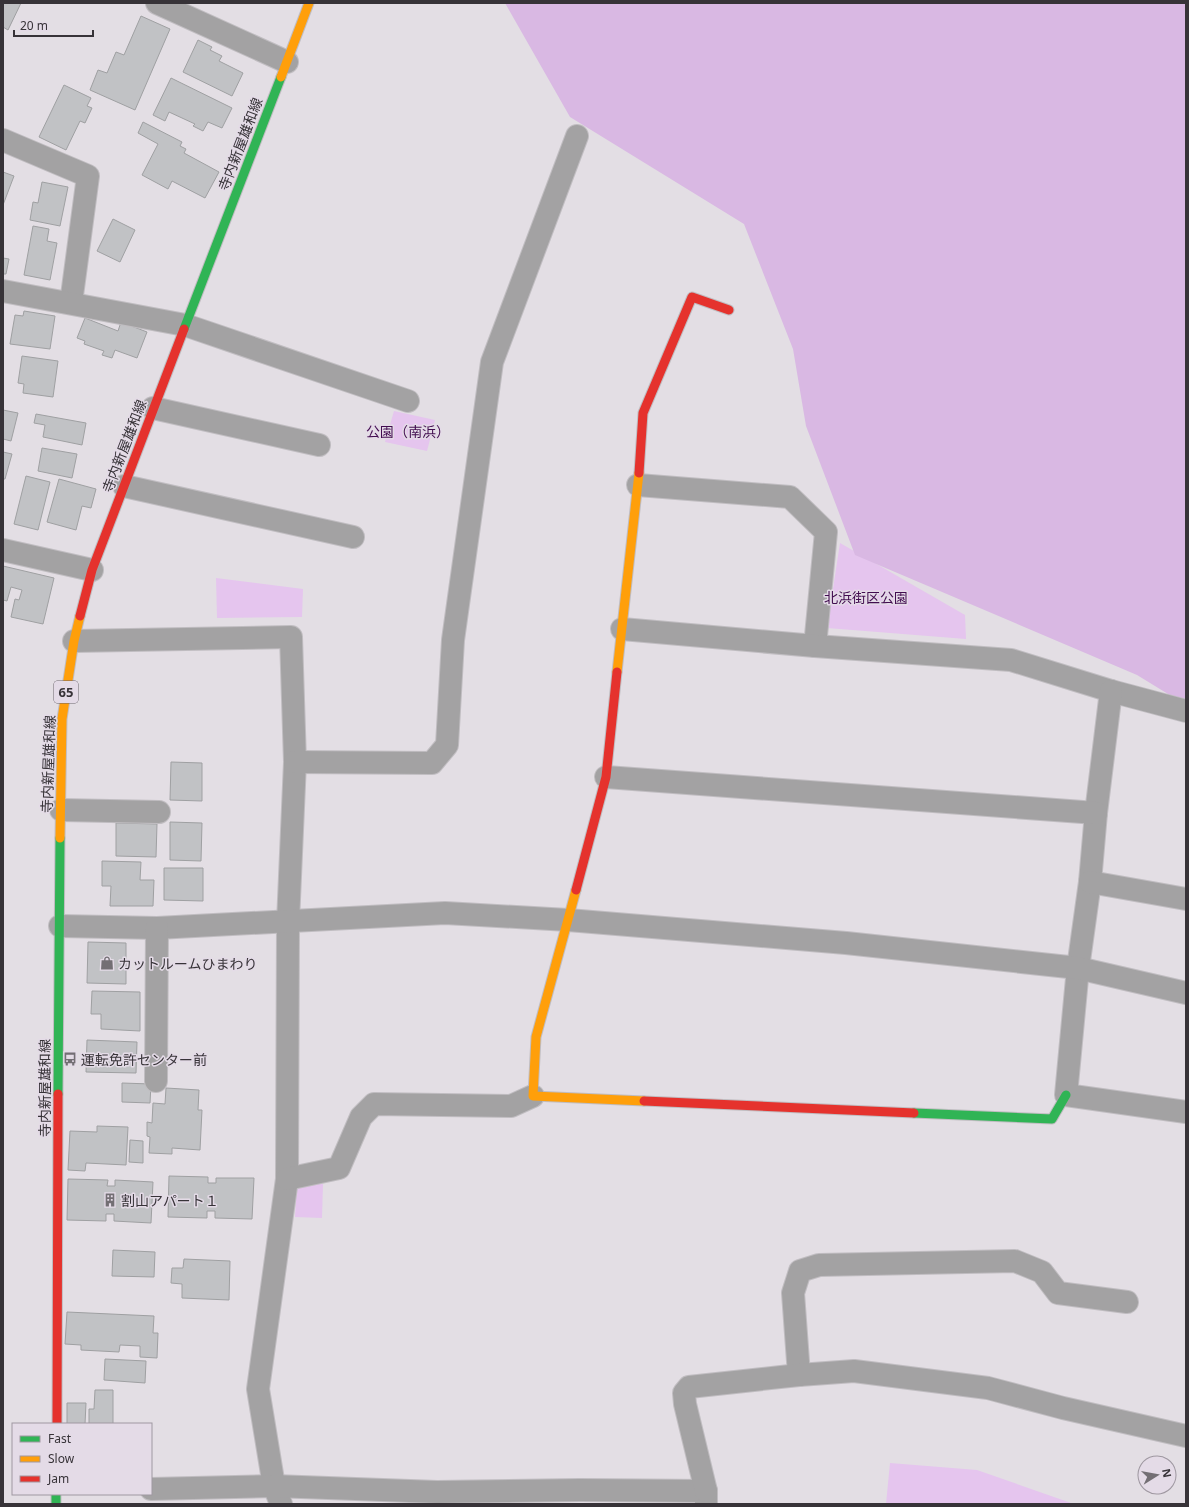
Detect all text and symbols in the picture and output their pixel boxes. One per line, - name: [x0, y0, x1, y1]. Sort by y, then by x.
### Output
- scale bar: [14, 12, 93, 38]
- text: 20 m: [20, 17, 48, 34]
- street label: 寺内新屋雄和線: [214, 95, 266, 193]
- street label: 寺内新屋雄和線: [98, 397, 150, 495]
- park label: 公園（南浜）: [366, 422, 450, 441]
- park label: 北浜街区公園: [824, 588, 908, 607]
- road number: 65: [54, 681, 78, 703]
- street label: 寺内新屋雄和線: [37, 715, 59, 813]
- place label: カットルームひまわり: [118, 954, 258, 973]
- shop icon: カットルームひまわり: [99, 955, 115, 971]
- street label: 寺内新屋雄和線: [35, 1039, 54, 1137]
- place label: 運転免許センター前: [81, 1050, 207, 1069]
- bus stop icon: 運転免許センター前: [62, 1051, 78, 1067]
- place label: 割山アパート１: [121, 1191, 219, 1210]
- building icon: 割山アパート１: [102, 1192, 118, 1208]
- legend: [12, 1423, 152, 1495]
- text: Fast: [48, 1430, 72, 1447]
- text: Slow: [48, 1450, 75, 1467]
- north arrow: [1137, 1455, 1177, 1495]
- text: N: [1159, 1467, 1176, 1479]
- text: Jam: [47, 1470, 69, 1487]

